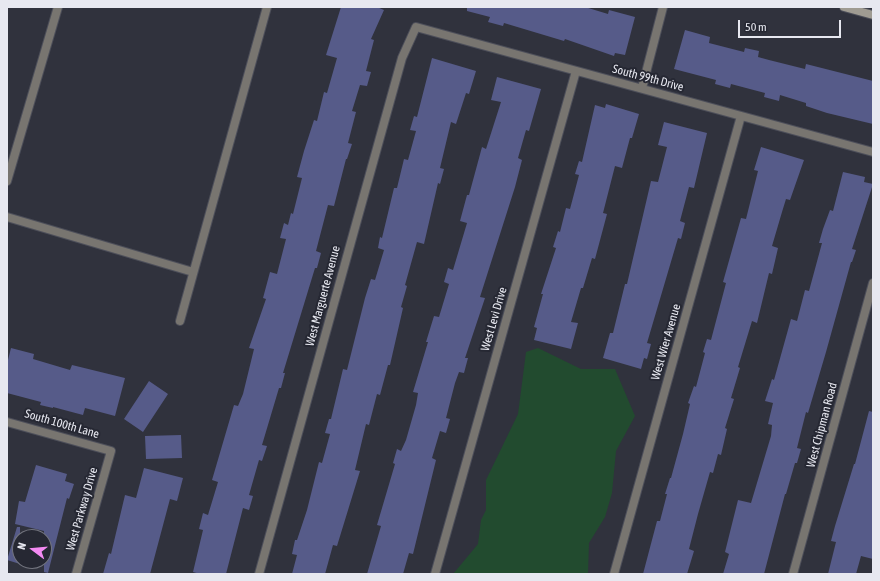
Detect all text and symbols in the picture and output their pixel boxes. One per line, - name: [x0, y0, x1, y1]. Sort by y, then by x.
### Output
- scale bar: [740, 12, 843, 38]
- text: 50 m: [745, 20, 767, 34]
- street label: South 99th Drive: [611, 62, 685, 94]
- street label: West Marguerte Avenue: [303, 244, 343, 348]
- street label: West Levi Drive: [478, 285, 510, 353]
- street label: West Wier Avenue: [648, 302, 684, 382]
- street label: West Chipman Road: [804, 381, 840, 469]
- street label: South 100th Lane: [23, 407, 101, 441]
- street label: West Parkway Drive: [63, 466, 101, 552]
- north arrow: [12, 529, 52, 569]
- text: N: [15, 541, 28, 551]

